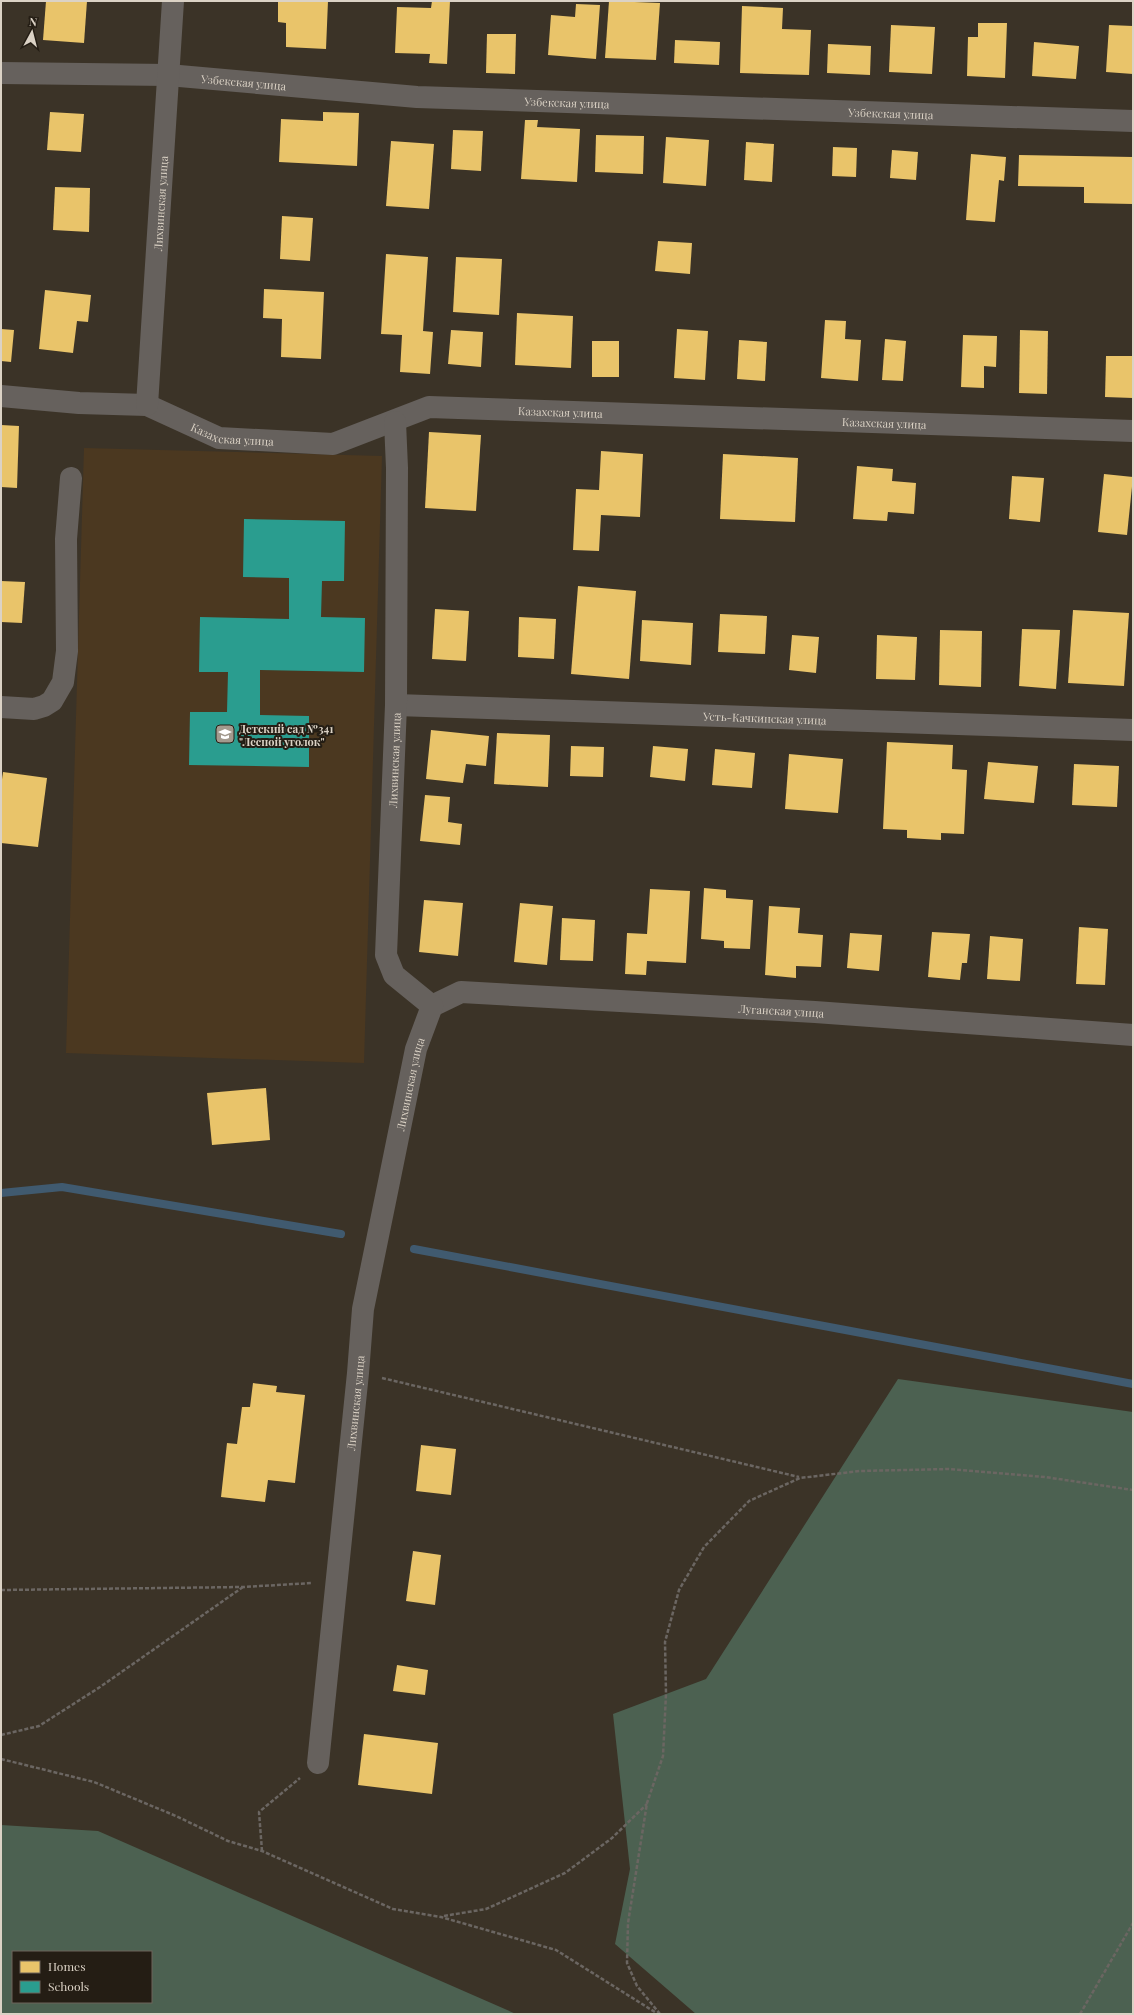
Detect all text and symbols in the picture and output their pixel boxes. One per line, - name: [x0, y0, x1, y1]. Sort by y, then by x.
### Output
- north arrow: [12, 12, 52, 52]
- text: N: [28, 14, 38, 30]
- street label: Узбекская улица: [200, 70, 287, 93]
- street label: Узбекская улица: [523, 93, 610, 111]
- street label: Узбекская улица: [847, 104, 934, 122]
- street label: Лихвинская улица: [149, 155, 171, 252]
- street label: Казахская улица: [518, 403, 603, 420]
- street label: Казахская улица: [842, 414, 927, 431]
- street label: Казахская улица: [189, 419, 275, 448]
- street label: Усть-Качкинская улица: [702, 708, 827, 727]
- street label: Лихвинская улица: [384, 712, 403, 809]
- place label: Детский сад №341 "Лесной уголок": [239, 721, 334, 749]
- school or university icon: Детский сад №341 "Лесной уголок": [214, 723, 236, 745]
- street label: Луганская улица: [737, 1000, 825, 1020]
- street label: Лихвинская улица: [392, 1035, 427, 1133]
- street label: Лихвинская улица: [343, 1354, 367, 1452]
- legend: [12, 1951, 152, 2003]
- text: Homes: [48, 1958, 86, 1974]
- text: Schools: [48, 1978, 89, 1994]

